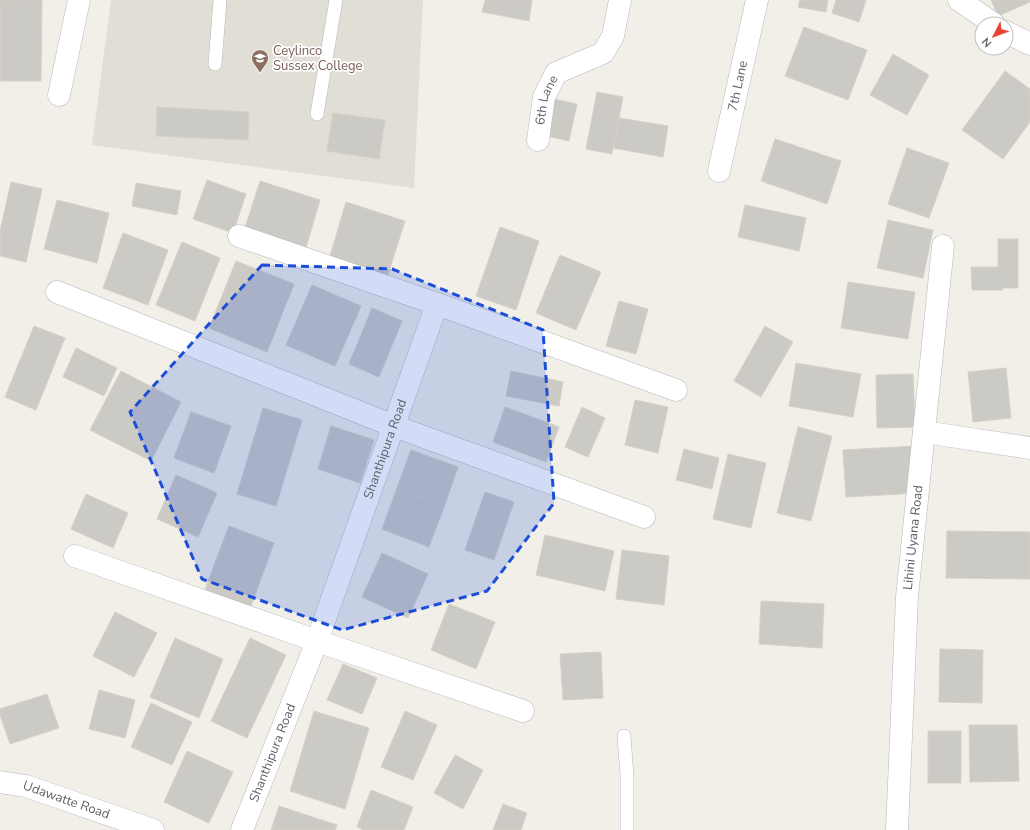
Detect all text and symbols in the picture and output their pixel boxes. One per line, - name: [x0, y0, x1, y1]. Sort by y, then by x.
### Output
- north arrow: [974, 16, 1014, 56]
- text: N: [979, 34, 995, 50]
- place label: Ceylinco Sussex College: [273, 42, 363, 75]
- school or university icon: Ceylinco Sussex College: [250, 48, 270, 73]
- street label: 7th Lane: [724, 59, 752, 113]
- street label: 6th Lane: [531, 72, 562, 126]
- street label: Shanthipura Road: [359, 397, 411, 501]
- street label: Lihini Uyana Road: [899, 484, 927, 591]
- street label: Shanthipura Road: [245, 701, 300, 805]
- street label: Udawatte Road: [20, 777, 112, 823]

